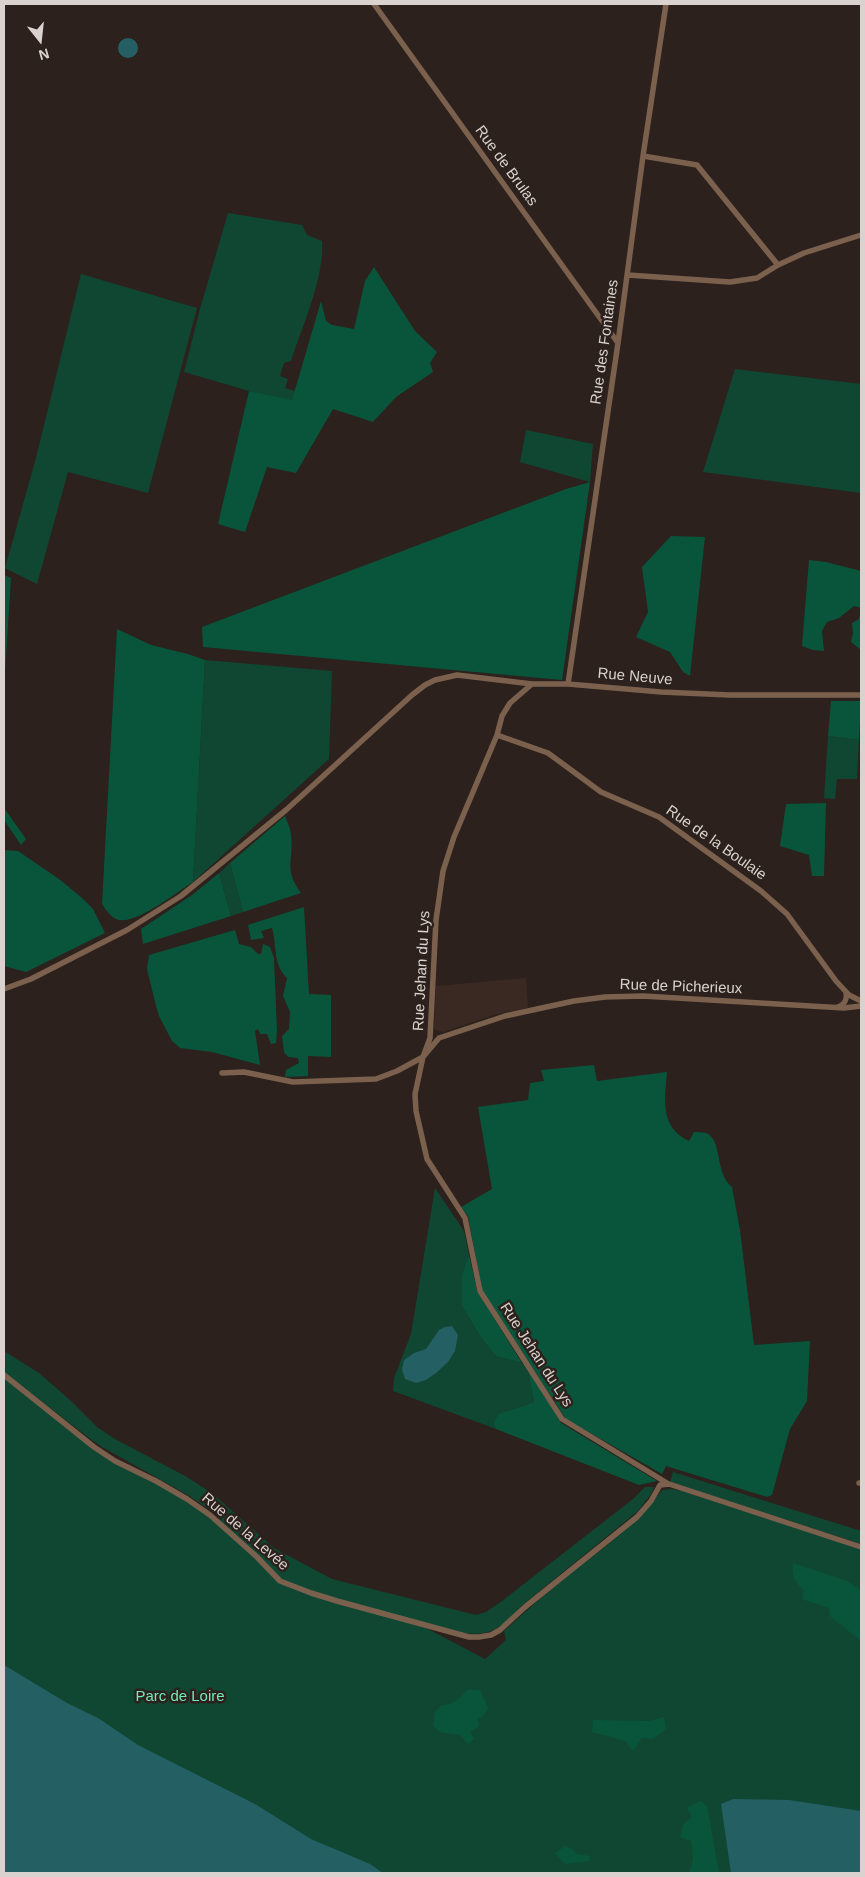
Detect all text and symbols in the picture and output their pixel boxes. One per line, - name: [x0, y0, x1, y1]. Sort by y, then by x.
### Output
- north arrow: [15, 15, 65, 65]
- text: N: [37, 45, 51, 64]
- street label: Rue de Brulas: [471, 122, 541, 210]
- street label: Rue des Fontaines: [587, 278, 623, 406]
- street label: Rue Neuve: [597, 665, 673, 689]
- street label: Rue de la Boulaie: [662, 802, 770, 884]
- street label: Rue Jehan du Lys: [410, 910, 434, 1032]
- street label: Rue de Picherieux: [619, 976, 743, 998]
- street label: Rue Jehan du Lys: [496, 1300, 576, 1410]
- street label: Rue de la Levée: [198, 1489, 292, 1575]
- park label: Parc de Loire: [135, 1688, 225, 1706]

